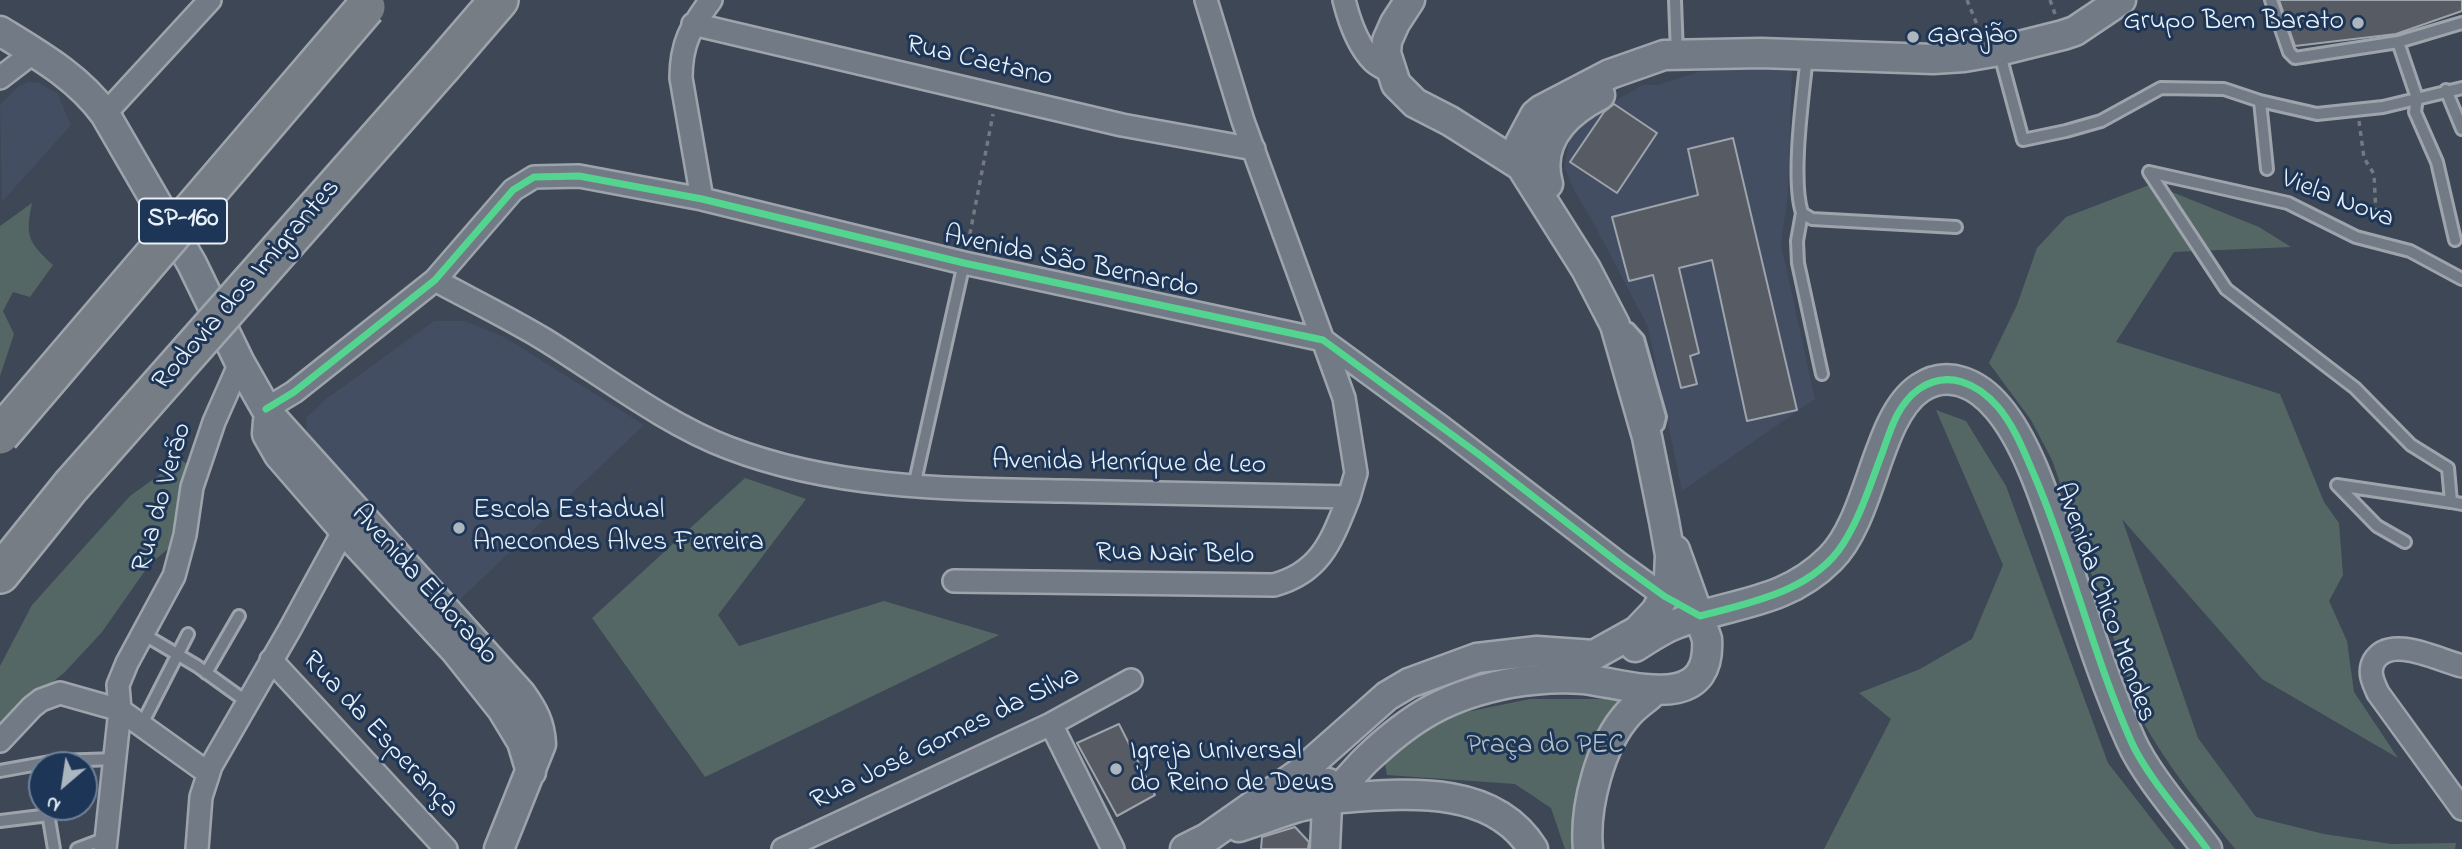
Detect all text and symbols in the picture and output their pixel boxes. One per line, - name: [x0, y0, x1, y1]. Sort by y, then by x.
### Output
- place label: Grupo Bem Barato: [2123, 6, 2344, 40]
- marker: Grupo Bem Barato: [2350, 15, 2366, 31]
- place label: Garajão: [1927, 20, 2018, 54]
- marker: Garajão: [1905, 29, 1921, 45]
- street label: Rua Caetano: [902, 30, 1056, 96]
- street label: Viela Nova: [2276, 164, 2398, 238]
- street label: Rodovia dos Imigrantes: [147, 173, 349, 399]
- road number: SP-160: [139, 198, 227, 244]
- street label: Avenida São Bernardo: [940, 221, 1202, 307]
- street label: Rua do Verão: [127, 419, 201, 577]
- street label: Avenida Henríque de Leo: [992, 446, 1266, 484]
- street label: Avenida Chico Mendes: [2044, 479, 2162, 727]
- place label: Escola Estadual Anecondes Alves Ferreira: [473, 495, 764, 561]
- street label: Avenida Eldorado: [342, 499, 504, 673]
- marker: Escola Estadual Anecondes Alves Ferreira: [451, 520, 467, 536]
- street label: Rua Nair Belo: [1095, 538, 1255, 574]
- street label: Rua da Esperança: [293, 646, 465, 826]
- street label: Rua José Gomes da Silva: [806, 660, 1086, 820]
- park label: Praça do PEC: [1466, 730, 1624, 764]
- place label: Igreja Universal do Reino de Deus: [1130, 736, 1334, 802]
- north arrow: [28, 751, 98, 821]
- marker: Igreja Universal do Reino de Deus: [1108, 761, 1124, 777]
- text: N: [41, 788, 66, 818]

